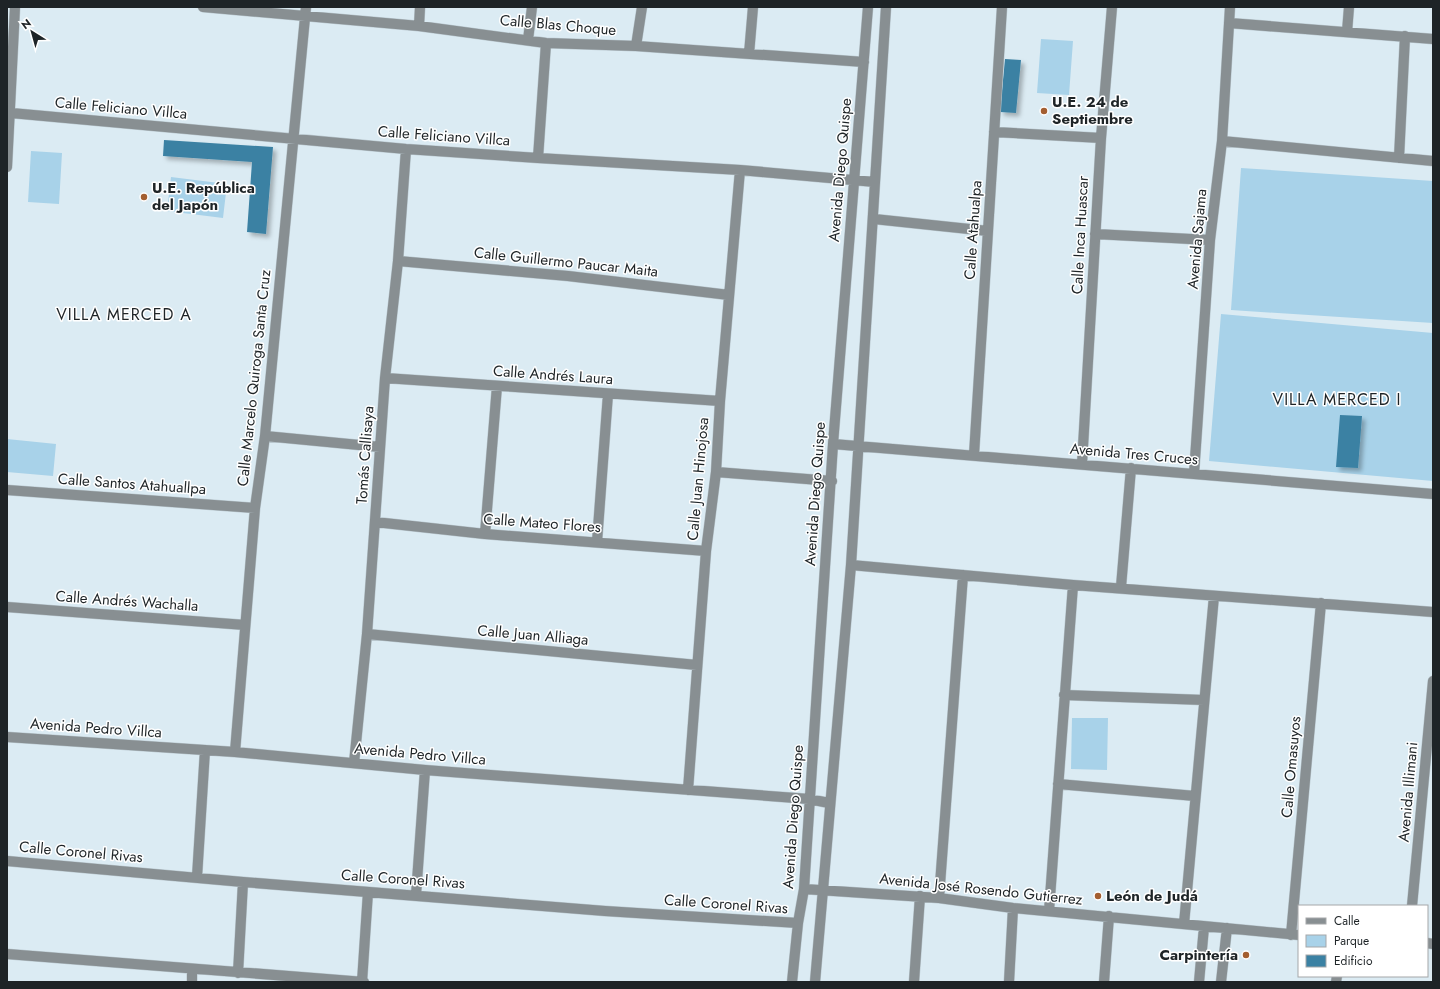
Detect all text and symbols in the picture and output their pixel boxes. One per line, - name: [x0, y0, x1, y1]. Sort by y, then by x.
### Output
- street label: Calle Blas Choque: [499, 9, 617, 41]
- north arrow: [12, 12, 52, 52]
- text: N: [18, 15, 34, 33]
- street label: Calle Feliciano Villca: [54, 91, 188, 125]
- place label: U.E. 24 de Septiembre: [1052, 91, 1133, 130]
- street label: Avenida Diego Quispe: [823, 97, 857, 243]
- marker: U.E. 24 de Septiembre: [1039, 106, 1049, 116]
- street label: Calle Feliciano Villca: [377, 120, 511, 152]
- street label: Calle Inca Huascar: [1066, 174, 1094, 295]
- place label: U.E. República del Japón: [152, 177, 255, 216]
- street label: Calle Atahualpa: [959, 180, 987, 280]
- street label: Avenida Sajama: [1182, 188, 1212, 290]
- marker: U.E. República del Japón: [139, 192, 149, 202]
- street label: Calle Guillermo Paucar Maita: [473, 241, 659, 283]
- street label: Calle Marcelo Quiroga Santa Cruz: [232, 268, 276, 487]
- district label: VILLA MERCED A: [56, 303, 192, 326]
- street label: Calle Andrés Laura: [492, 360, 614, 390]
- district label: VILLA MERCED I: [1273, 388, 1401, 411]
- street label: Tomás Callisaya: [351, 405, 379, 505]
- street label: Calle Juan Hinojosa: [682, 416, 714, 542]
- street label: Avenida Diego Quispe: [799, 421, 831, 567]
- street label: Avenida Tres Cruces: [1069, 437, 1199, 471]
- street label: Calle Santos Atahuallpa: [57, 468, 207, 500]
- street label: Calle Mateo Flores: [482, 508, 602, 538]
- street label: Calle Andrés Wachalla: [55, 585, 199, 617]
- street label: Calle Juan Alliaga: [477, 619, 589, 651]
- street label: Avenida Pedro Villca: [29, 712, 163, 744]
- street label: Calle Omasuyos: [1276, 715, 1306, 819]
- street label: Avenida Pedro Villca: [353, 737, 487, 771]
- street label: Avenida Illimani: [1393, 741, 1423, 843]
- street label: Avenida Diego Quispe: [777, 744, 809, 890]
- street label: Calle Coronel Rivas: [18, 836, 144, 868]
- street label: Calle Coronel Rivas: [340, 864, 466, 894]
- street label: Avenida José Rosendo Gutierrez: [878, 867, 1084, 911]
- place label: León de Judá: [1106, 885, 1198, 907]
- street label: Calle Coronel Rivas: [663, 889, 789, 919]
- marker: León de Judá: [1093, 891, 1103, 901]
- legend: [1298, 905, 1428, 977]
- text: Calle: [1334, 912, 1360, 930]
- text: Parque: [1334, 932, 1369, 950]
- place label: Carpintería: [1159, 944, 1238, 966]
- marker: Carpintería: [1241, 950, 1251, 960]
- text: Edificio: [1334, 952, 1373, 970]

